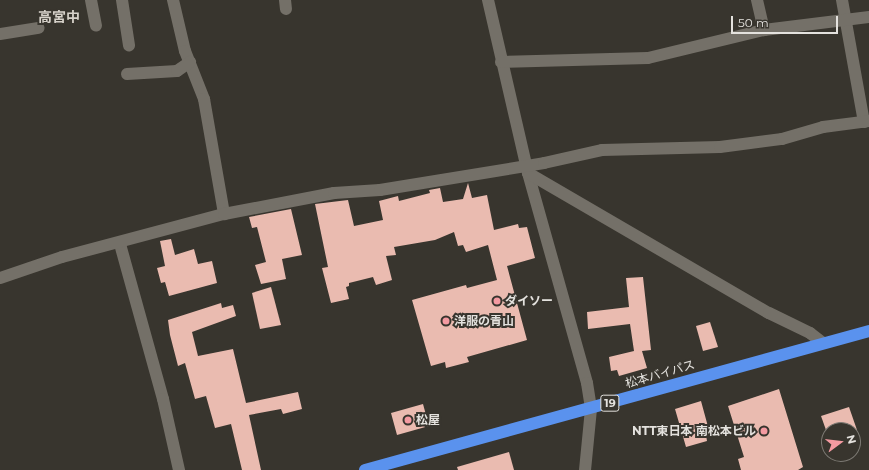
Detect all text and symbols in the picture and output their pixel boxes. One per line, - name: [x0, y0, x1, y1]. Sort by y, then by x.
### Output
- scale bar: [733, 8, 840, 34]
- district label: 高宮中: [38, 9, 80, 25]
- text: 50 m: [738, 15, 769, 30]
- place label: ダイソー: [505, 294, 553, 308]
- marker: ダイソー: [492, 296, 502, 306]
- place label: 洋服の青山: [454, 314, 514, 328]
- marker: 洋服の青山: [441, 316, 451, 326]
- street label: 松本バイパス: [623, 357, 697, 391]
- road number: 19: [600, 394, 620, 412]
- place label: 松屋: [416, 413, 440, 427]
- marker: 松屋: [403, 415, 413, 425]
- north arrow: [821, 422, 861, 462]
- place label: NTT東日本 南松本ビル: [632, 424, 756, 438]
- marker: NTT東日本 南松本ビル: [759, 426, 769, 436]
- text: N: [844, 433, 860, 445]

